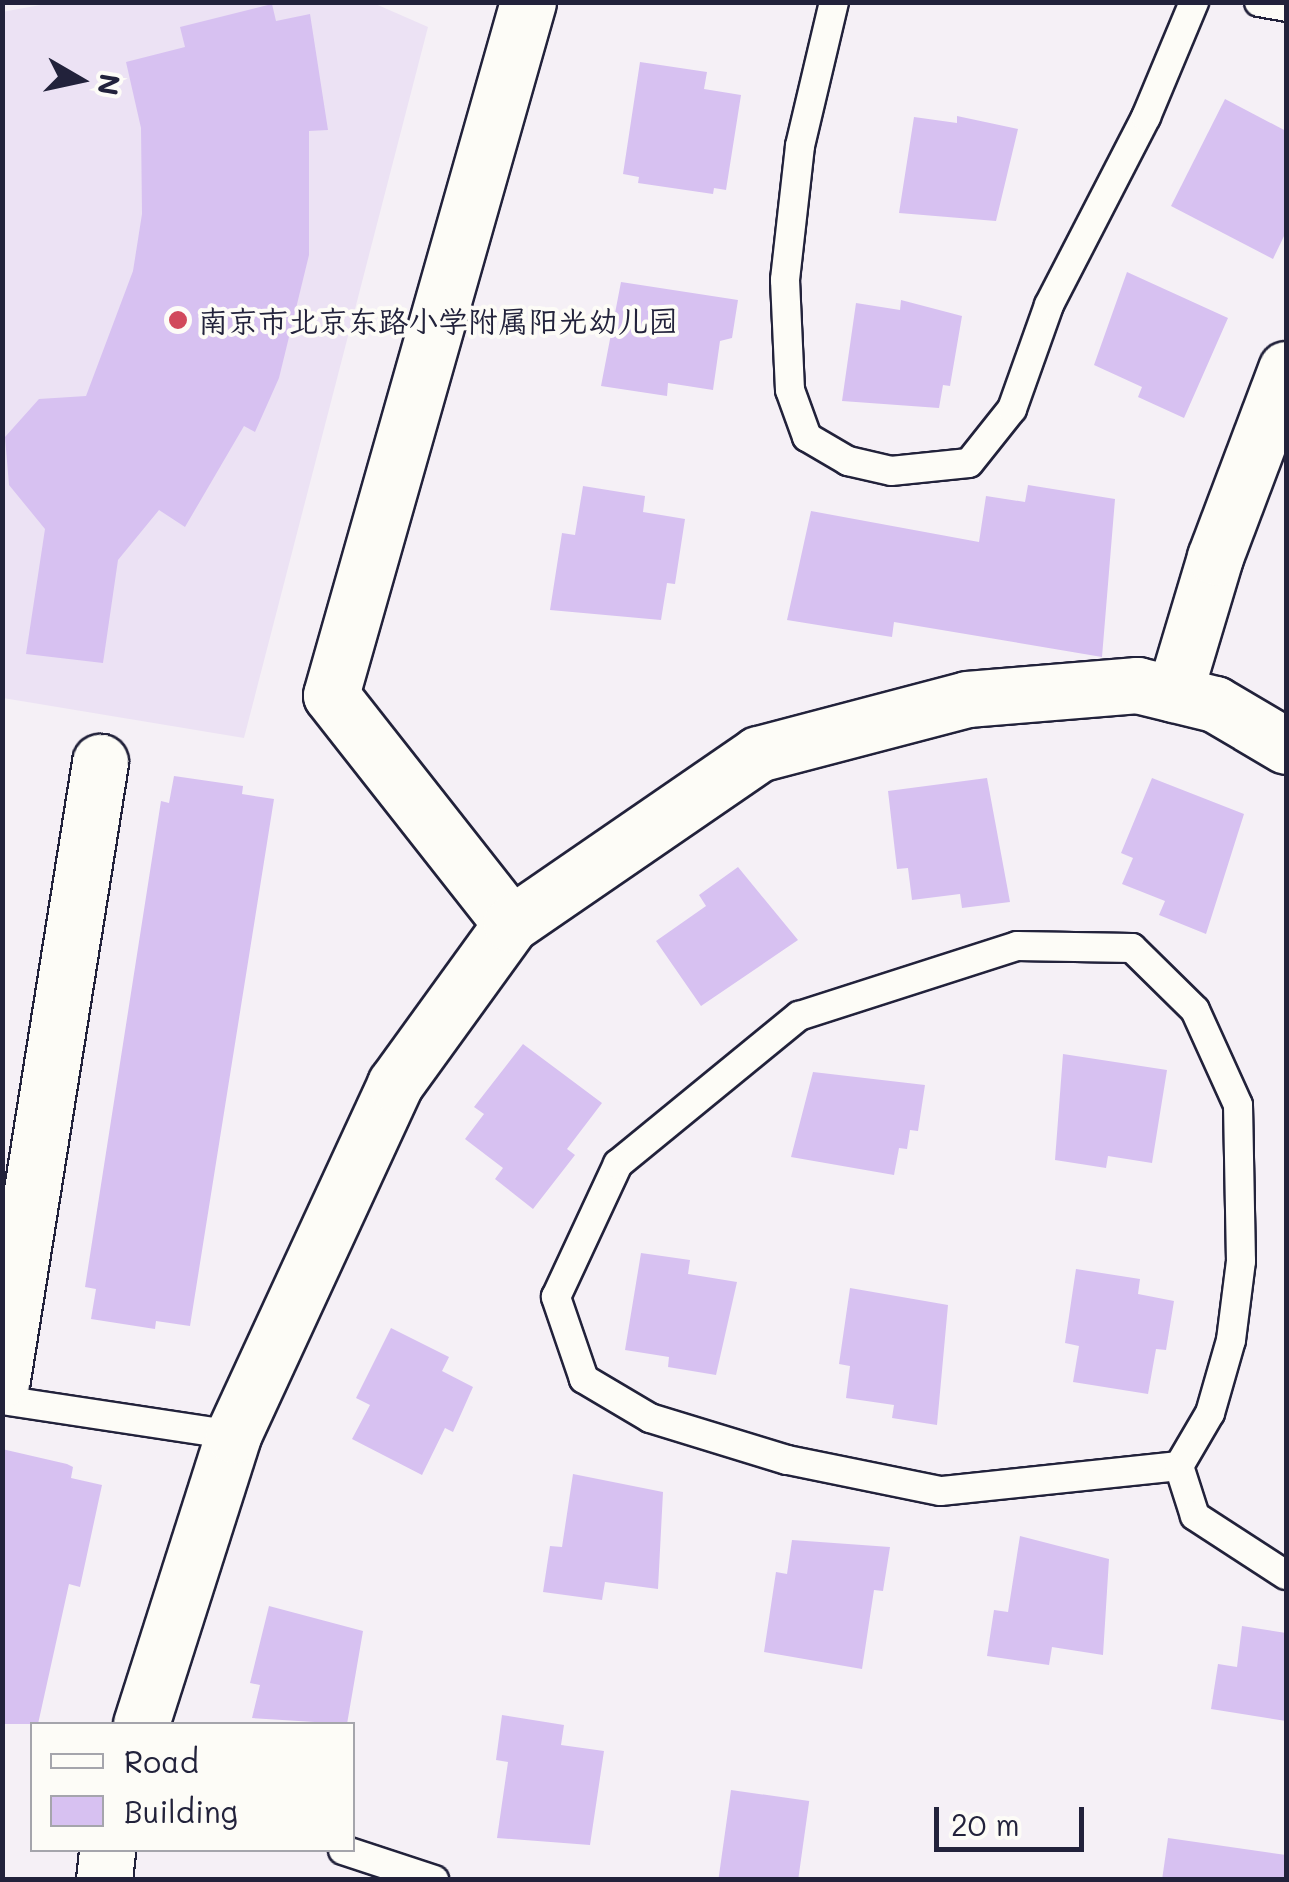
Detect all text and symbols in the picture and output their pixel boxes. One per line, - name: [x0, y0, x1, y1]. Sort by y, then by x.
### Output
- north arrow: [30, 30, 130, 130]
- text: N: [90, 71, 129, 98]
- place label: 南京市北京东路小学附属阳光幼儿园: [198, 302, 678, 338]
- marker: 南京市北京东路小学附属阳光幼儿园: [167, 309, 189, 331]
- legend: [30, 1722, 355, 1852]
- text: Road: [124, 1741, 199, 1781]
- scale bar: [939, 1787, 1089, 1849]
- text: Building: [124, 1791, 238, 1831]
- text: 20 m: [951, 1804, 1020, 1844]

